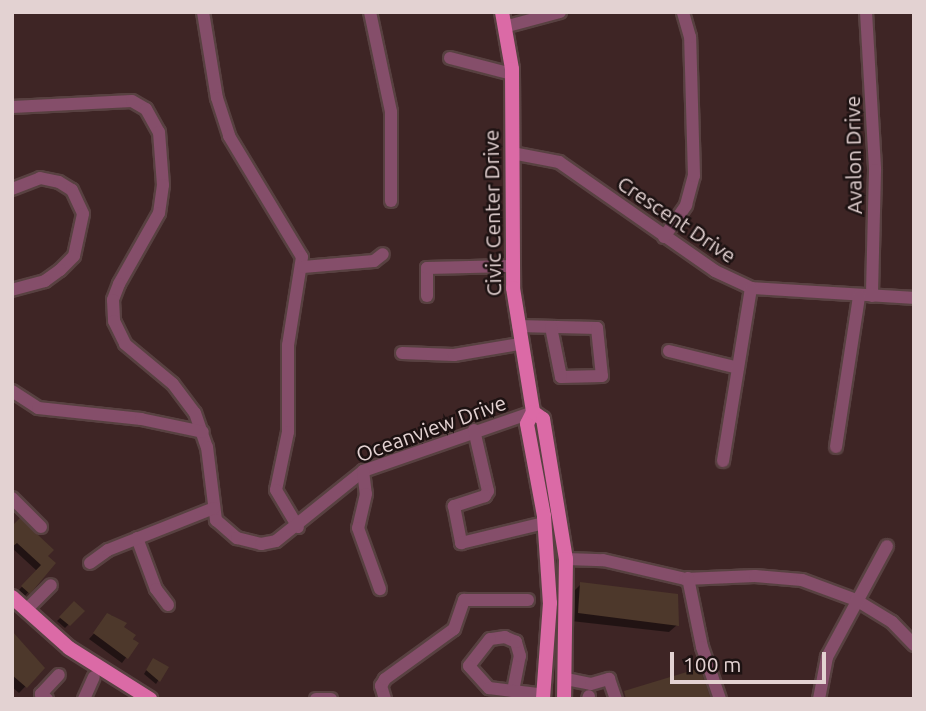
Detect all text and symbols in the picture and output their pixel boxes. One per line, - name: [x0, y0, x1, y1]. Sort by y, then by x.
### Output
- street label: Avalon Drive: [839, 95, 867, 215]
- street label: Civic Center Drive: [478, 130, 506, 296]
- street label: Crescent Drive: [613, 170, 741, 268]
- street label: Oceanview Drive: [352, 389, 510, 467]
- scale bar: [674, 638, 830, 682]
- text: 100 m: [683, 652, 741, 676]

